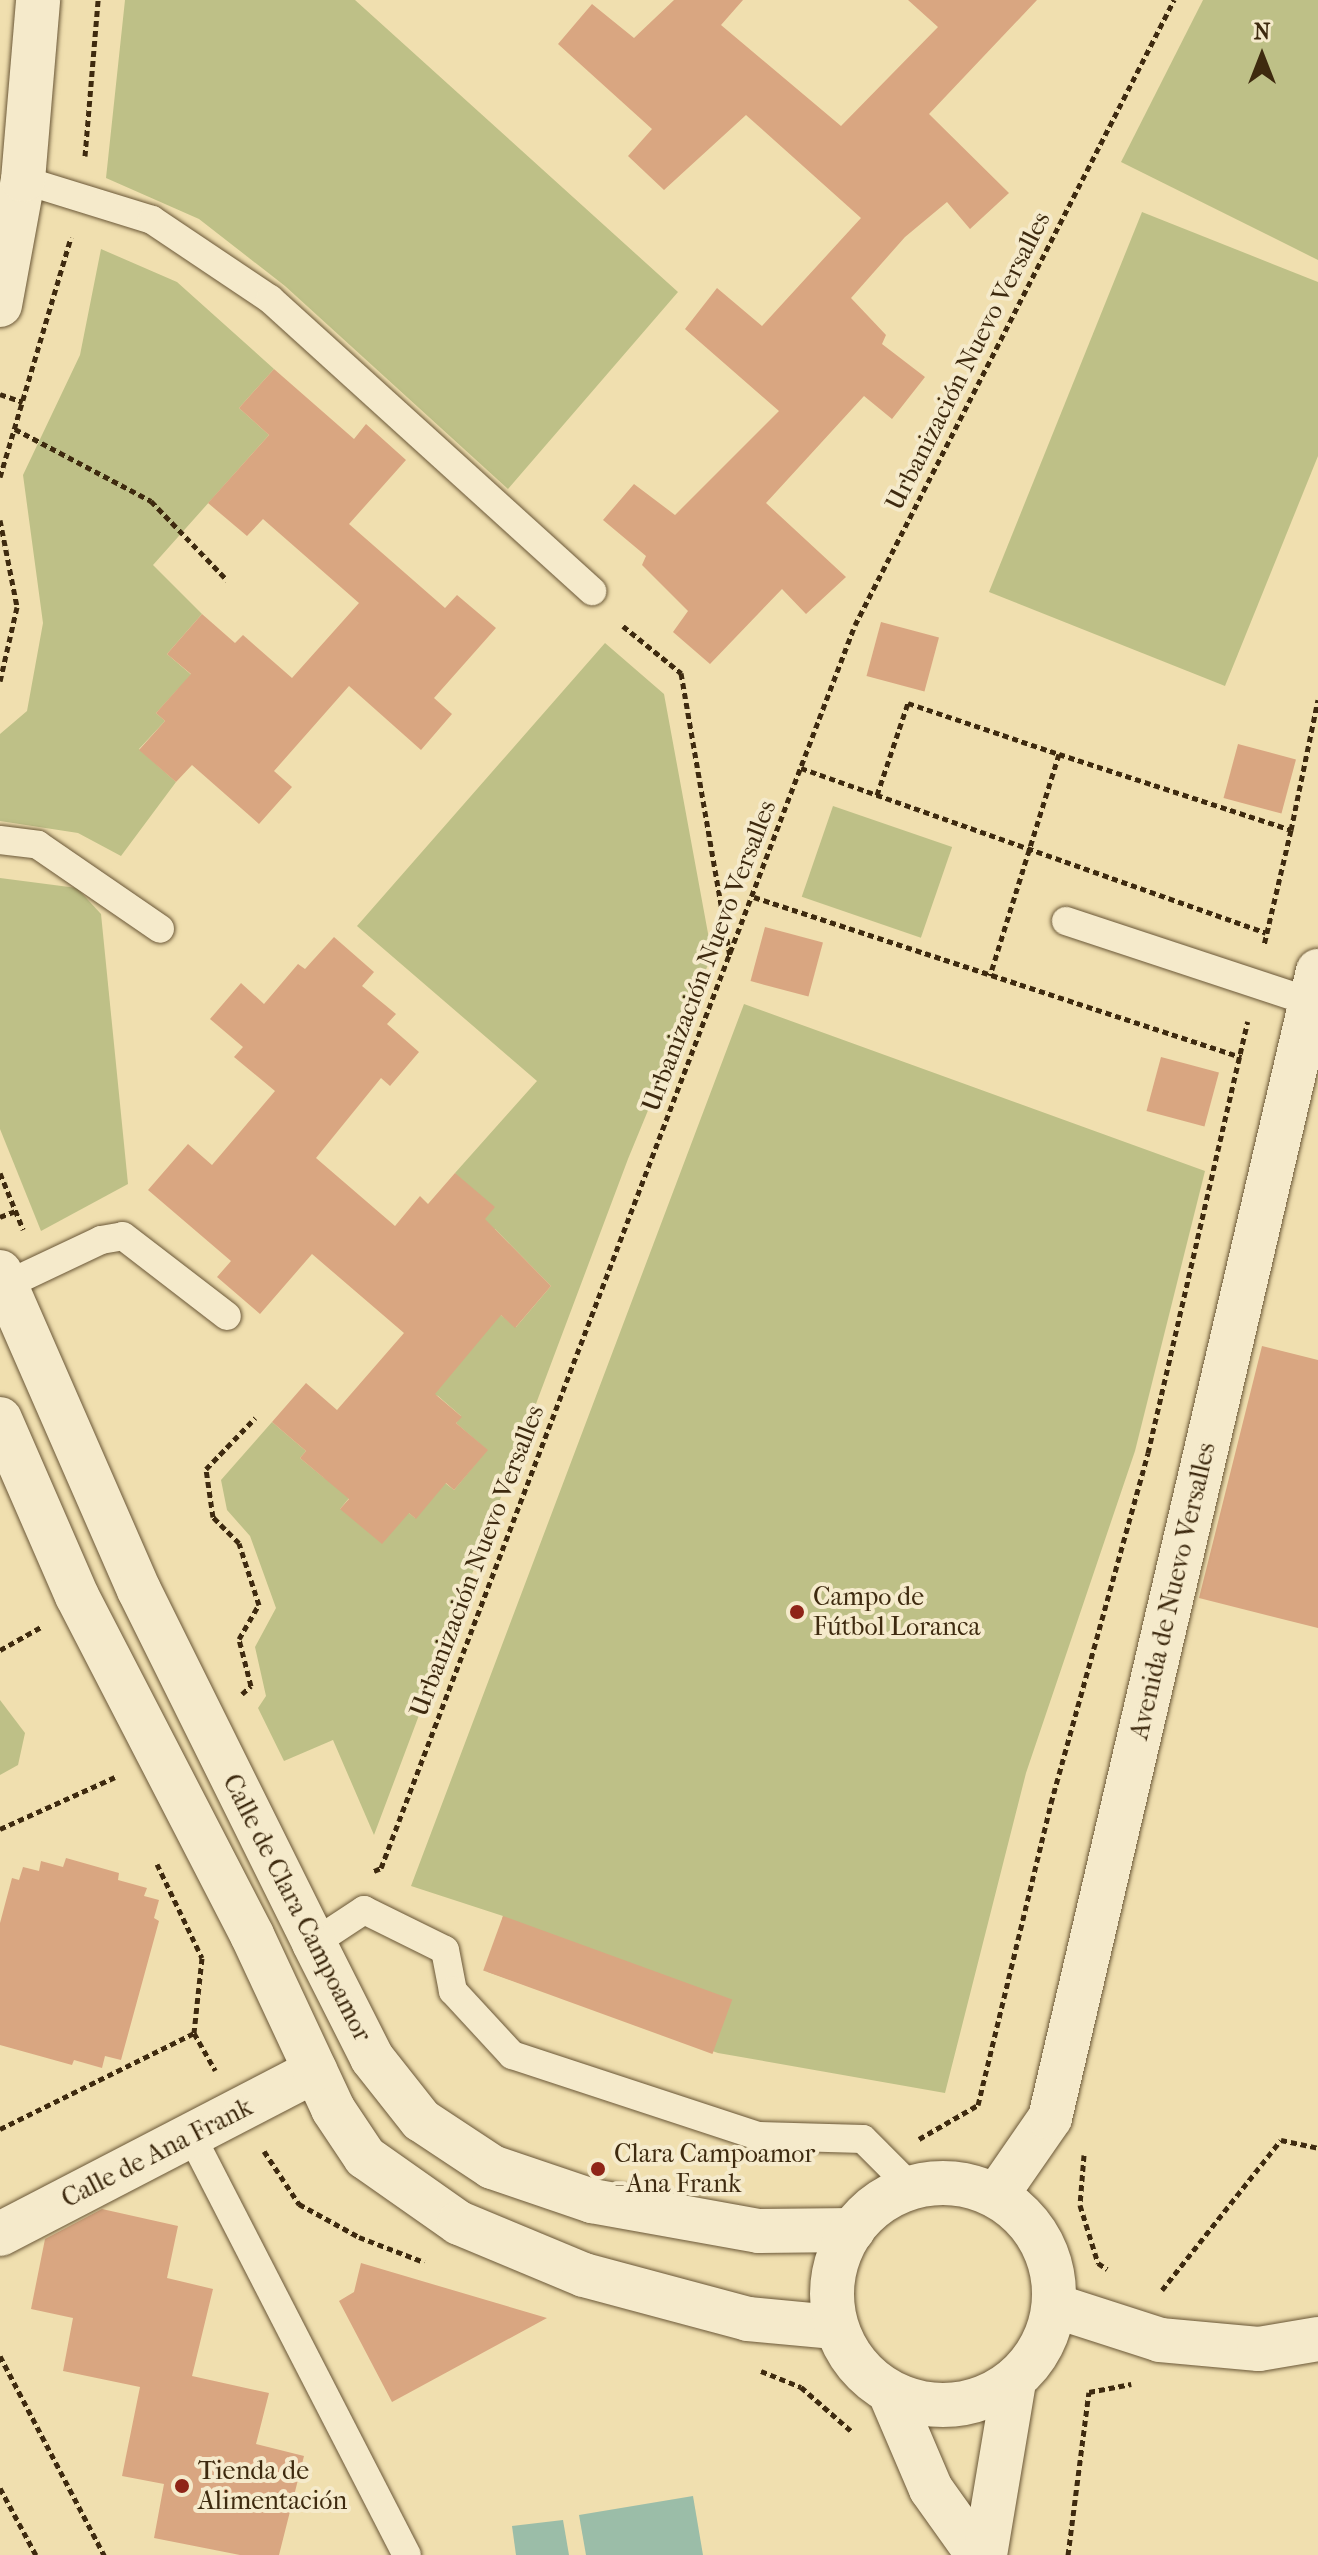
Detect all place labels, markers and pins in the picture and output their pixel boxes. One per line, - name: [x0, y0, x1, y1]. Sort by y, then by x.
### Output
- place label: Campo de Fútbol Loranca: [813, 1581, 981, 1642]
- marker: Campo de Fútbol Loranca: [788, 1603, 806, 1621]
- place label: Clara Campoamor - Ana Frank: [614, 2138, 815, 2200]
- marker: Clara Campoamor - Ana Frank: [589, 2160, 607, 2178]
- place label: Tienda de Alimentación: [198, 2455, 347, 2516]
- marker: Tienda de Alimentación: [173, 2477, 191, 2495]

